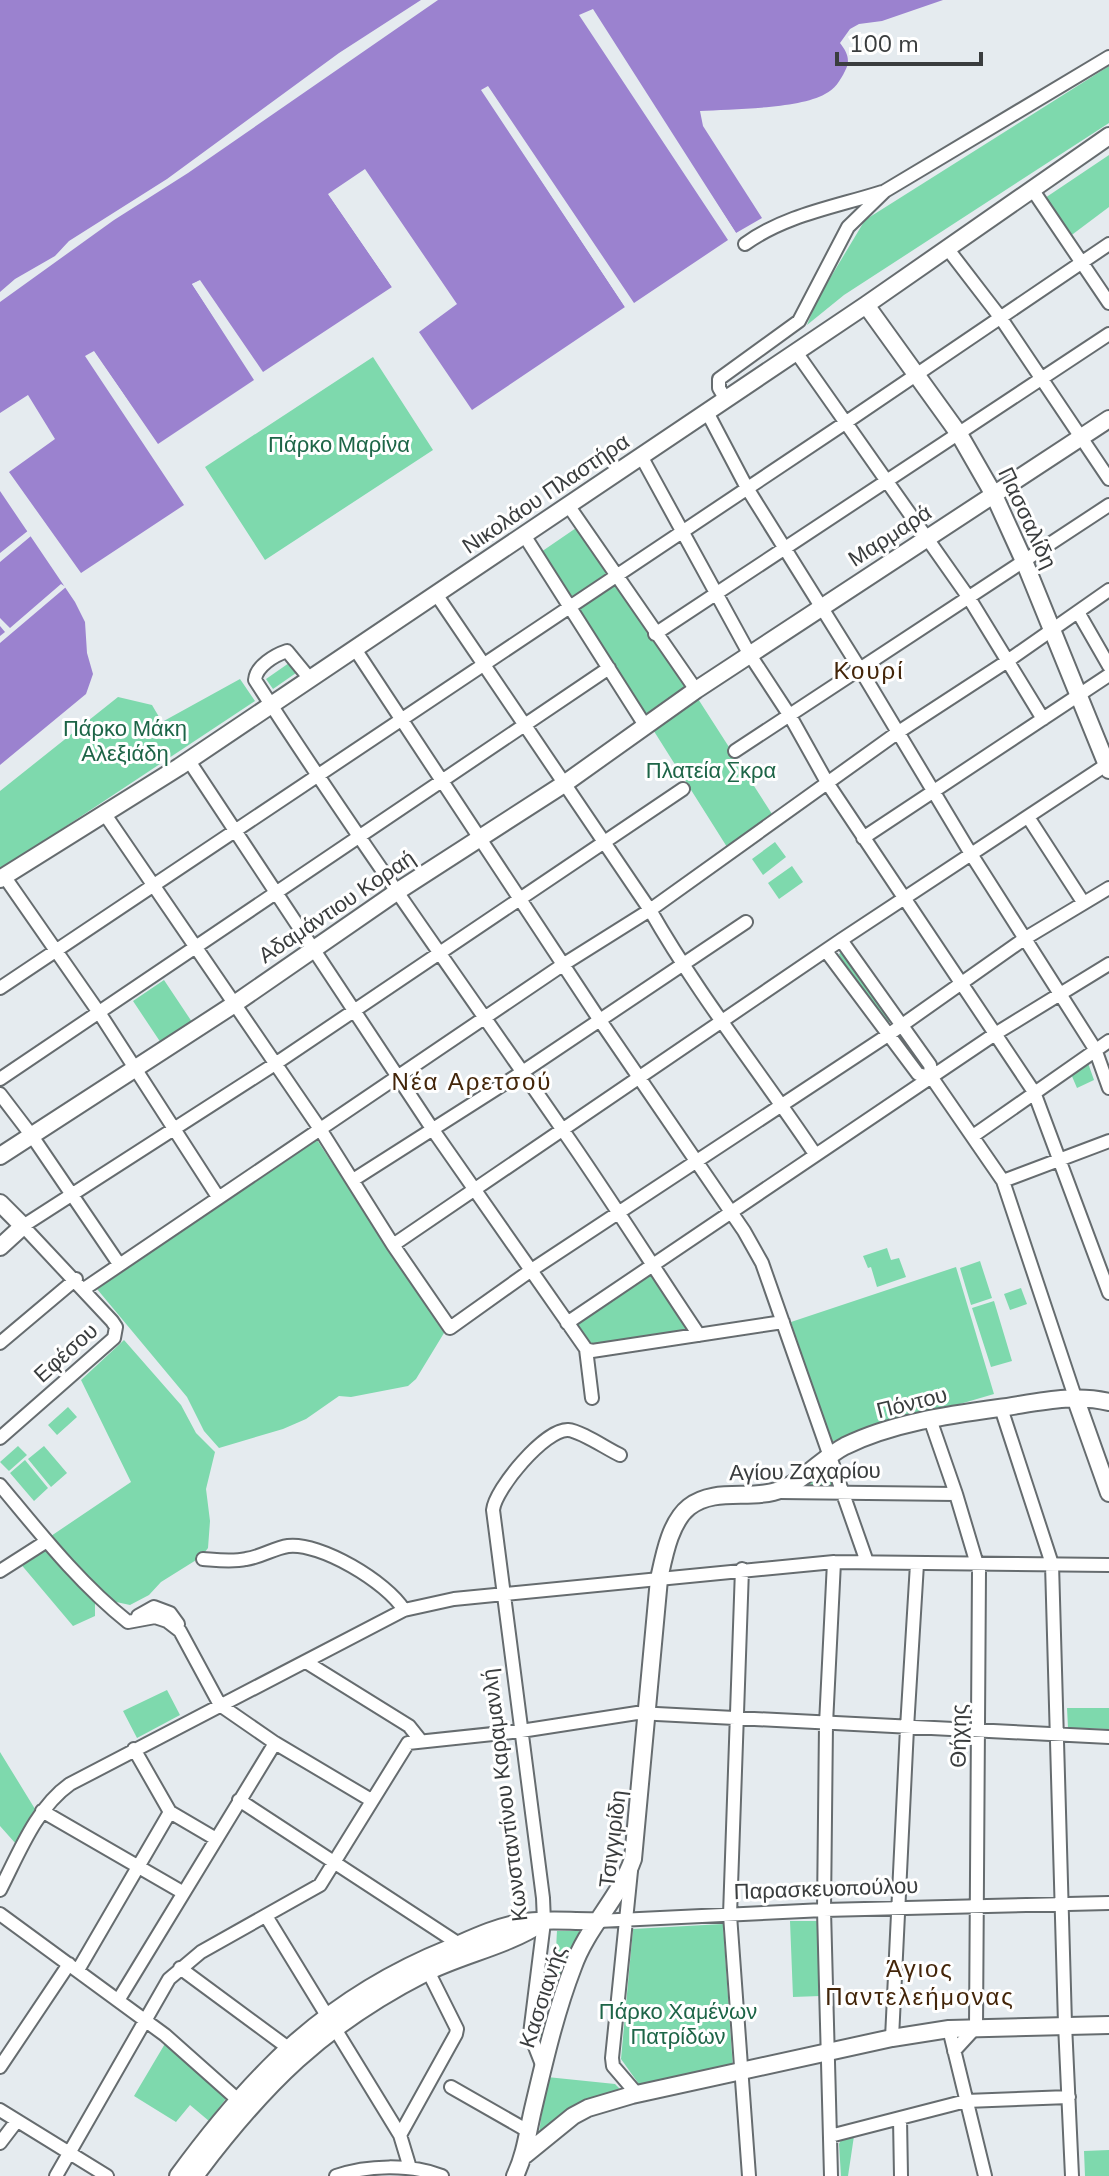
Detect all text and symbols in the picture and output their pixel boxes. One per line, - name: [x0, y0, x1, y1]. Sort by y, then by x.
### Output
- scale bar: [837, 16, 981, 66]
- text: 100 m: [849, 28, 919, 60]
- street label: Νικολάου Πλαστήρα: [457, 427, 636, 561]
- park label: Πάρκο Μαρίνα: [268, 430, 410, 460]
- street label: Πασσαλίδη: [990, 462, 1064, 574]
- street label: Μαρμαρά: [842, 498, 938, 574]
- district label: Κουρί: [833, 655, 905, 687]
- park label: Πάρκο Μάκη Αλεξιάδη: [63, 714, 187, 769]
- park label: Πλατεία Σκρα: [646, 756, 777, 786]
- street label: Αδαμάντιου Κοραή: [253, 843, 421, 971]
- district label: Νέα Αρετσού: [392, 1066, 552, 1098]
- street label: Εφέσου: [28, 1316, 104, 1390]
- street label: Πόντου: [874, 1380, 950, 1426]
- street label: Αγίου Ζαχαρίου: [729, 1456, 881, 1488]
- street label: Κωνσταντίνου Καραμανλή: [475, 1667, 535, 1923]
- street label: Θήχης: [943, 1704, 975, 1768]
- street label: Τσιγγιρίδη: [592, 1788, 634, 1890]
- street label: Παρασκευοπούλου: [733, 1871, 919, 1907]
- street label: Κασσιανής: [512, 1942, 574, 2052]
- district label: Άγιος Παντελεήμονας: [825, 1953, 1015, 2013]
- park label: Πάρκο Χαμένων Πατρίδων: [599, 1997, 757, 2052]

